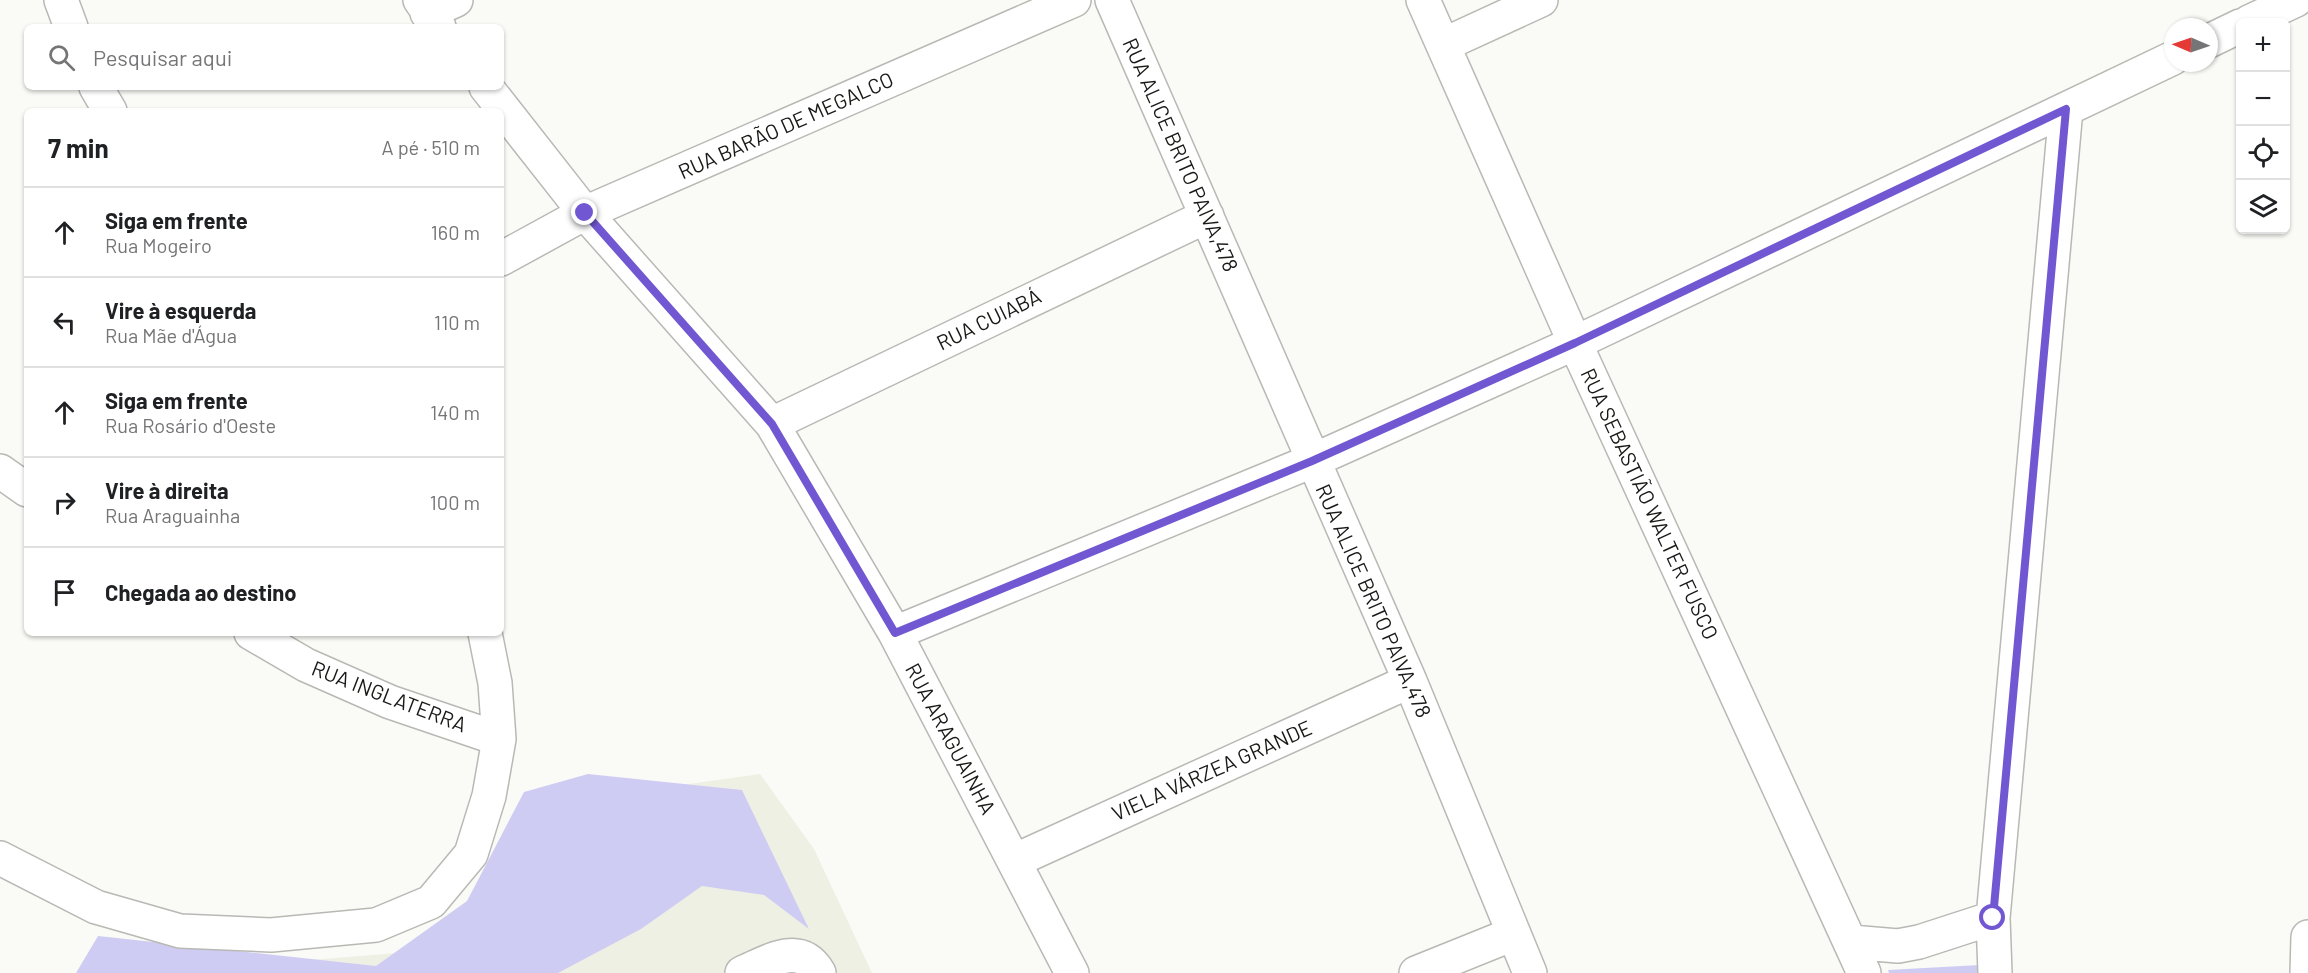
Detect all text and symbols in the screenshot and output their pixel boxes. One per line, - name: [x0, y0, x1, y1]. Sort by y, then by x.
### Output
- north arrow: [2164, 18, 2218, 72]
- map controls: [2236, 18, 2290, 234]
- button: +: [2236, 18, 2290, 72]
- search box: [24, 24, 504, 90]
- street label: RUA ALICE BRITO PAIVA,478: [1118, 34, 1244, 275]
- icon: search: [45, 41, 78, 74]
- text: Pesquisar aqui: [93, 44, 232, 70]
- street label: RUA BARÃO DE MEGALCO: [674, 66, 897, 183]
- button: −: [2236, 72, 2290, 126]
- button: locate: [2236, 126, 2290, 180]
- text: 7 min: [48, 132, 109, 163]
- text: A pé · 510 m: [382, 135, 480, 159]
- button: layers: [2236, 180, 2290, 234]
- route end: [571, 199, 597, 225]
- text: Siga em frente: [105, 207, 248, 233]
- icon: ahead: [48, 216, 81, 249]
- text: 160 m: [431, 220, 480, 244]
- text: Rua Mogeiro: [105, 233, 212, 257]
- street label: RUA CUIABÁ: [932, 282, 1045, 355]
- text: Vire à esquerda: [105, 297, 256, 323]
- icon: left: [48, 306, 81, 339]
- text: 110 m: [434, 310, 480, 334]
- text: Rua Mãe d'Água: [105, 323, 237, 347]
- street label: RUA SEBASTIÃO WALTER FUSCO: [1576, 364, 1724, 643]
- text: Siga em frente: [105, 387, 248, 413]
- icon: ahead: [48, 396, 81, 429]
- text: 140 m: [430, 400, 480, 424]
- text: Rua Rosário d'Oeste: [105, 413, 276, 437]
- text: Vire à direita: [105, 477, 229, 503]
- street label: RUA ALICE BRITO PAIVA,478: [1311, 480, 1437, 721]
- icon: right: [48, 486, 81, 519]
- text: 100 m: [430, 490, 480, 514]
- text: Rua Araguainha: [105, 503, 240, 527]
- icon: arrive: [48, 576, 81, 609]
- text: Chegada ao destino: [105, 579, 296, 605]
- street label: RUA INGLATERRA: [309, 655, 471, 737]
- street label: RUA ARAGUAINHA: [901, 659, 1002, 818]
- street label: VIELA VÁRZEA GRANDE: [1108, 714, 1315, 825]
- route start: [1979, 904, 2005, 930]

